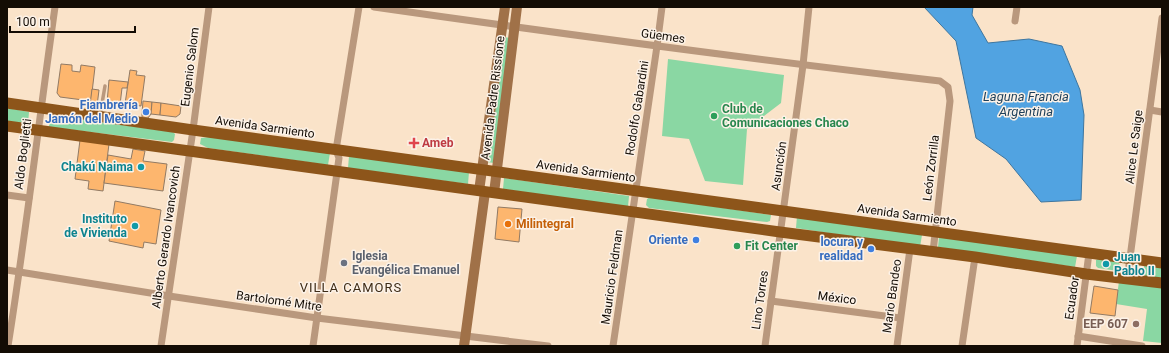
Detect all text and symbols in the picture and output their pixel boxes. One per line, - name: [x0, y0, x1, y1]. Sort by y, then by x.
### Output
- scale bar: [10, 8, 135, 34]
- text: 100 m: [16, 15, 50, 29]
- street label: Güemes: [640, 26, 686, 46]
- street label: Eugenio Salom: [178, 27, 202, 107]
- street label: Avenida Padre Rissione: [478, 35, 508, 161]
- street label: Rodolfo Gabardini: [623, 59, 651, 156]
- water label: Laguna Francia Argentina: [983, 89, 1069, 119]
- place label: Fiambrería Jamón del Medio: [45, 98, 139, 126]
- place label: Club de Comunicaciones Chaco: [722, 102, 849, 130]
- marker: Fiambrería Jamón del Medio: [141, 107, 151, 117]
- street label: Alice Le Saige: [1122, 109, 1146, 185]
- marker: Club de Comunicaciones Chaco: [709, 111, 719, 121]
- street label: Avenida Sarmiento: [214, 113, 316, 141]
- street label: Aldo Boglietti: [12, 118, 34, 190]
- street label: León Zorrilla: [920, 134, 942, 202]
- place label: Ameb: [422, 136, 454, 150]
- marker: Ameb: [409, 138, 419, 148]
- street label: Asunción: [769, 140, 789, 192]
- street label: Avenida Sarmiento: [535, 157, 637, 185]
- place label: Chakú Naima: [61, 160, 134, 174]
- marker: Chakú Naima: [136, 162, 146, 172]
- street label: Alberto Gerardo Ivancovich: [149, 165, 183, 309]
- street label: Avenida Sarmiento: [856, 201, 958, 229]
- place label: Instituto de Vivienda: [64, 212, 128, 240]
- place label: Milintegral: [516, 217, 574, 231]
- marker: Milintegral: [503, 219, 513, 229]
- marker: Instituto de Vivienda: [130, 221, 140, 231]
- street label: Mauricio Feldman: [598, 229, 626, 325]
- place label: Oriente: [648, 233, 689, 247]
- marker: Oriente: [691, 235, 701, 245]
- place label: locura y realidad: [820, 235, 864, 263]
- place label: Fit Center: [745, 239, 798, 253]
- marker: Fit Center: [732, 241, 742, 251]
- marker: locura y realidad: [866, 244, 876, 254]
- place label: Iglesia Evangélica Emanuel: [352, 249, 460, 277]
- place label: Juan Pablo II: [1114, 250, 1155, 278]
- marker: Iglesia Evangélica Emanuel: [339, 258, 349, 268]
- street label: Mario Bandeo: [880, 258, 904, 334]
- marker: Juan Pablo II: [1101, 259, 1111, 269]
- street label: Lino Torres: [749, 270, 771, 330]
- street label: Ecuador: [1062, 275, 1082, 321]
- district label: VILLA CAMORS: [300, 280, 402, 295]
- street label: Bartolomé Mitre: [235, 288, 323, 314]
- street label: México: [817, 289, 857, 307]
- place label: EEP 607: [1083, 317, 1128, 331]
- marker: EEP 607: [1131, 319, 1141, 329]

